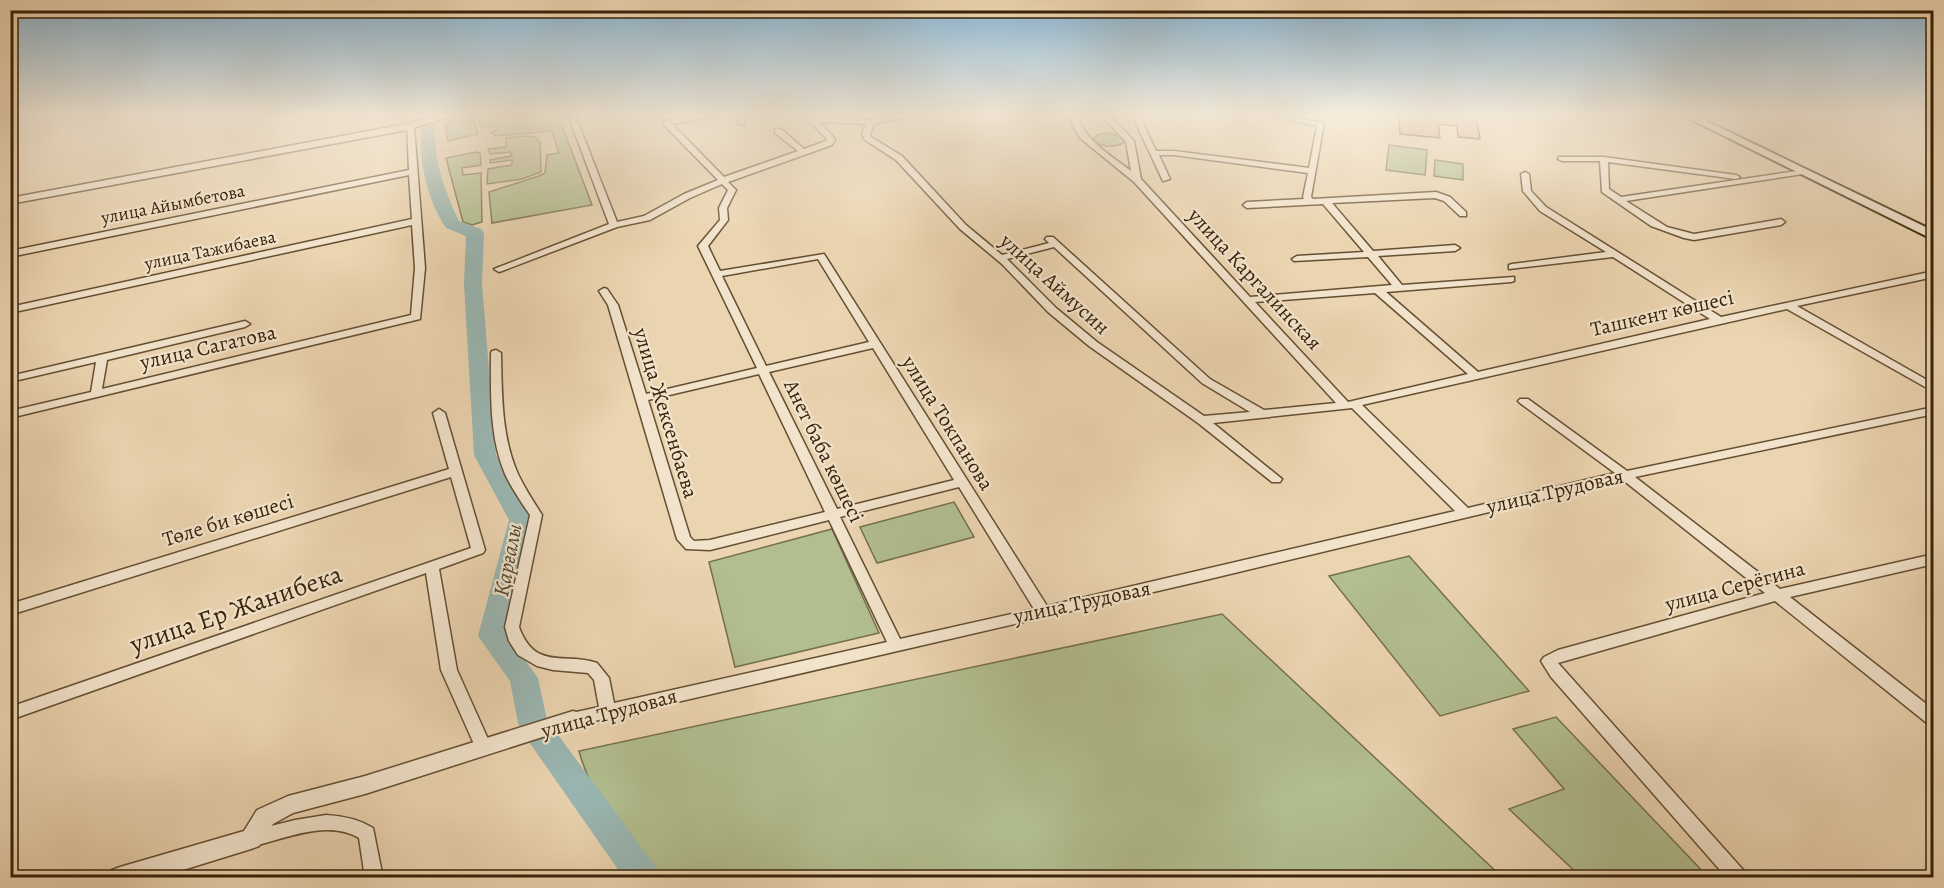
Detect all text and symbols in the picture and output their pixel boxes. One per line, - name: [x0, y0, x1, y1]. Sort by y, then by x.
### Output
- street label: улица Айымбетова: [98, 178, 248, 230]
- street label: улица Каргалинская: [1181, 201, 1328, 356]
- street label: улица Тажибаева: [141, 224, 279, 276]
- street label: улица Аймусин: [993, 226, 1116, 341]
- street label: Ташкент көшесі: [1588, 283, 1736, 343]
- street label: улица Сагатова: [136, 318, 279, 376]
- street label: улица Жексенбаева: [626, 323, 705, 502]
- street label: улица Токпанова: [895, 350, 1001, 496]
- street label: Анет баба көшесі: [777, 374, 871, 527]
- street label: улица Трудовая: [1483, 462, 1626, 521]
- street label: Төле би көшесі: [159, 487, 297, 553]
- water label: Қарғалы: [486, 521, 530, 599]
- street label: улица Серёгина: [1661, 554, 1808, 618]
- street label: улица Ер Жанибека: [124, 556, 347, 662]
- street label: улица Трудовая: [1010, 574, 1153, 630]
- street label: улица Трудовая: [537, 681, 680, 745]

